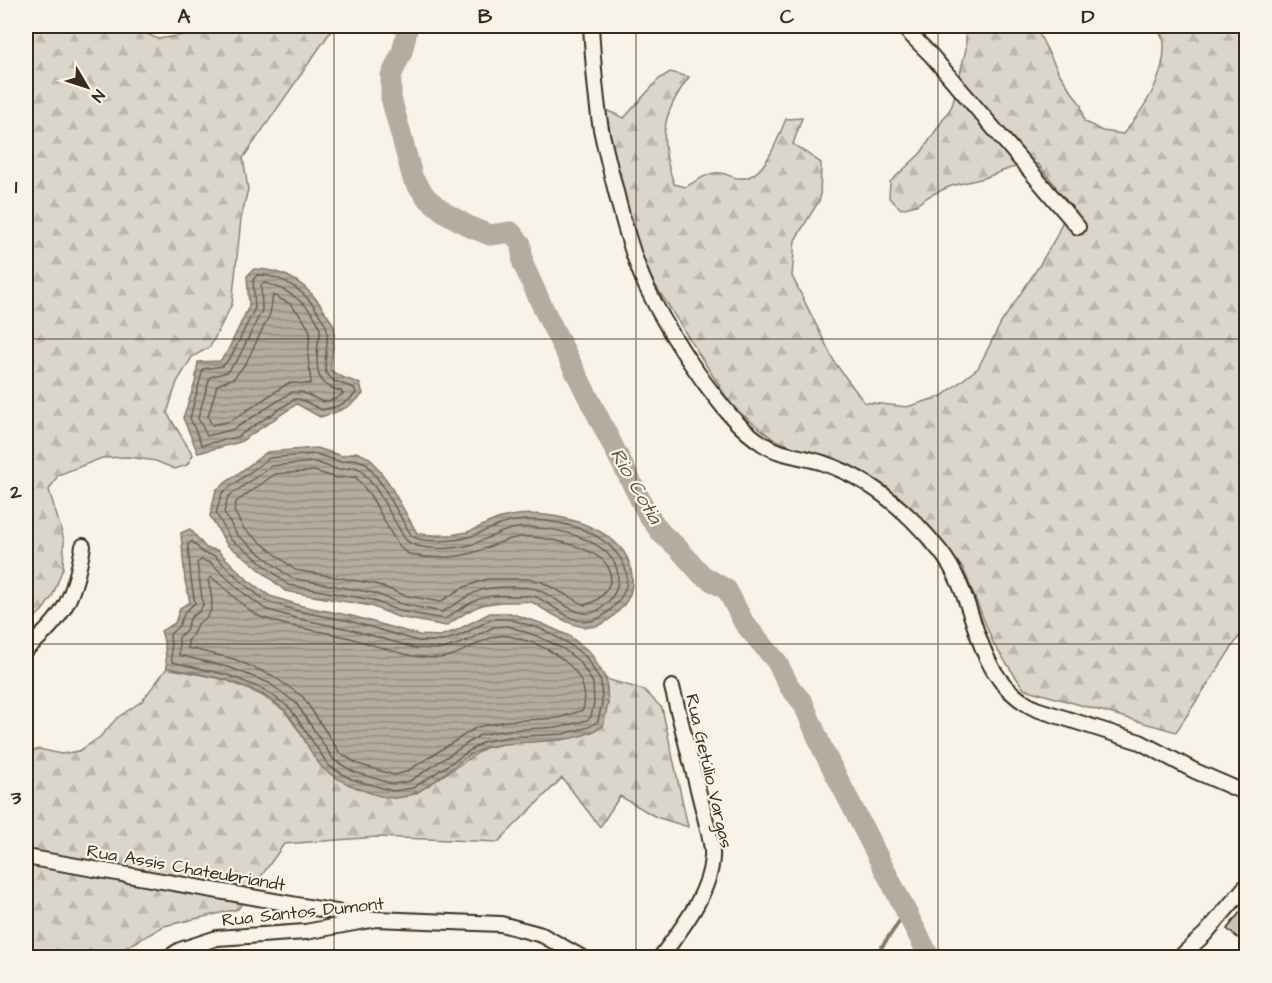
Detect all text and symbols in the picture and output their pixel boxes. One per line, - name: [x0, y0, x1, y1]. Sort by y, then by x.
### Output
- text: A: [178, 3, 191, 31]
- text: B: [478, 3, 493, 31]
- text: C: [780, 3, 795, 31]
- text: D: [1082, 3, 1095, 31]
- north arrow: [57, 57, 117, 117]
- text: N: [86, 85, 110, 107]
- text: 1: [15, 173, 18, 201]
- water label: Rio Cotia: [603, 443, 669, 530]
- text: 2: [9, 478, 22, 506]
- street label: Rua Getúlio Vargas: [678, 691, 739, 851]
- text: 3: [10, 784, 22, 812]
- street label: Rua Assis Chateubriandt: [85, 838, 288, 898]
- street label: Rua Santos Dumont: [221, 891, 386, 933]

